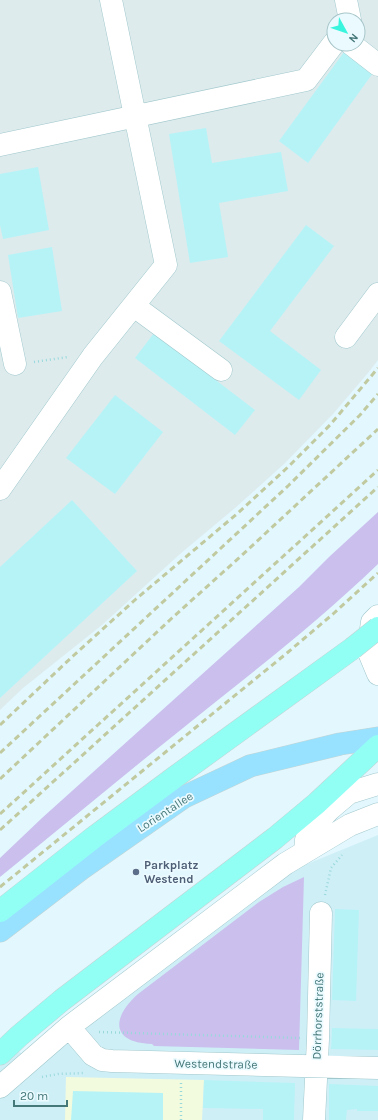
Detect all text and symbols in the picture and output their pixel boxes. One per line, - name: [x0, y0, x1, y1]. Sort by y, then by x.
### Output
- north arrow: [326, 12, 366, 52]
- text: N: [346, 31, 361, 45]
- street label: Lorientallee: [134, 789, 196, 835]
- place label: Parkplatz Westend: [144, 858, 199, 886]
- marker: Parkplatz Westend: [131, 867, 141, 877]
- street label: Dörrhorststraße: [309, 972, 327, 1060]
- street label: Westendstraße: [174, 1056, 258, 1072]
- scale bar: [14, 1082, 67, 1108]
- text: 20 m: [20, 1089, 48, 1103]

